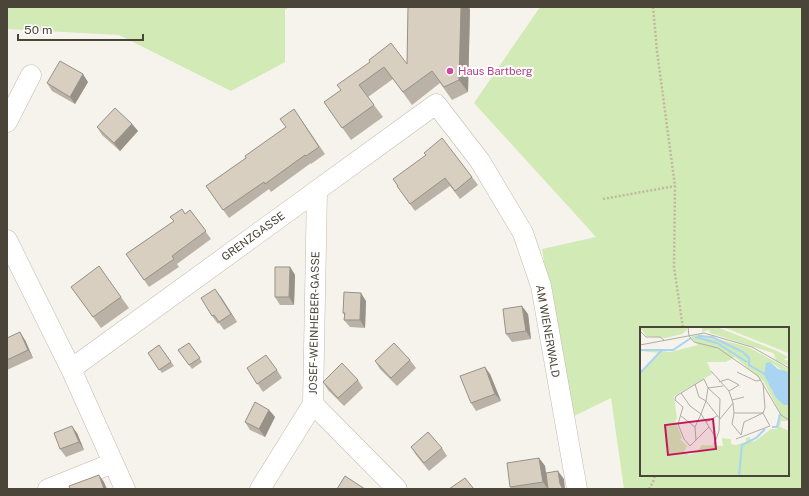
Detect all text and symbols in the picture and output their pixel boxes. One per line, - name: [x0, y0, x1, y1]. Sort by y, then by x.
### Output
- scale bar: [18, 16, 143, 42]
- text: 50 m: [24, 23, 52, 37]
- place label: Haus Bartberg: [458, 65, 533, 77]
- marker: Haus Bartberg: [445, 66, 455, 76]
- street label: GRENZGASSE: [219, 209, 287, 263]
- street label: JOSEF-WEINHEBER-GASSE: [307, 251, 321, 395]
- street label: AM WIENERWALD: [534, 284, 562, 379]
- inset map: [640, 327, 789, 476]

